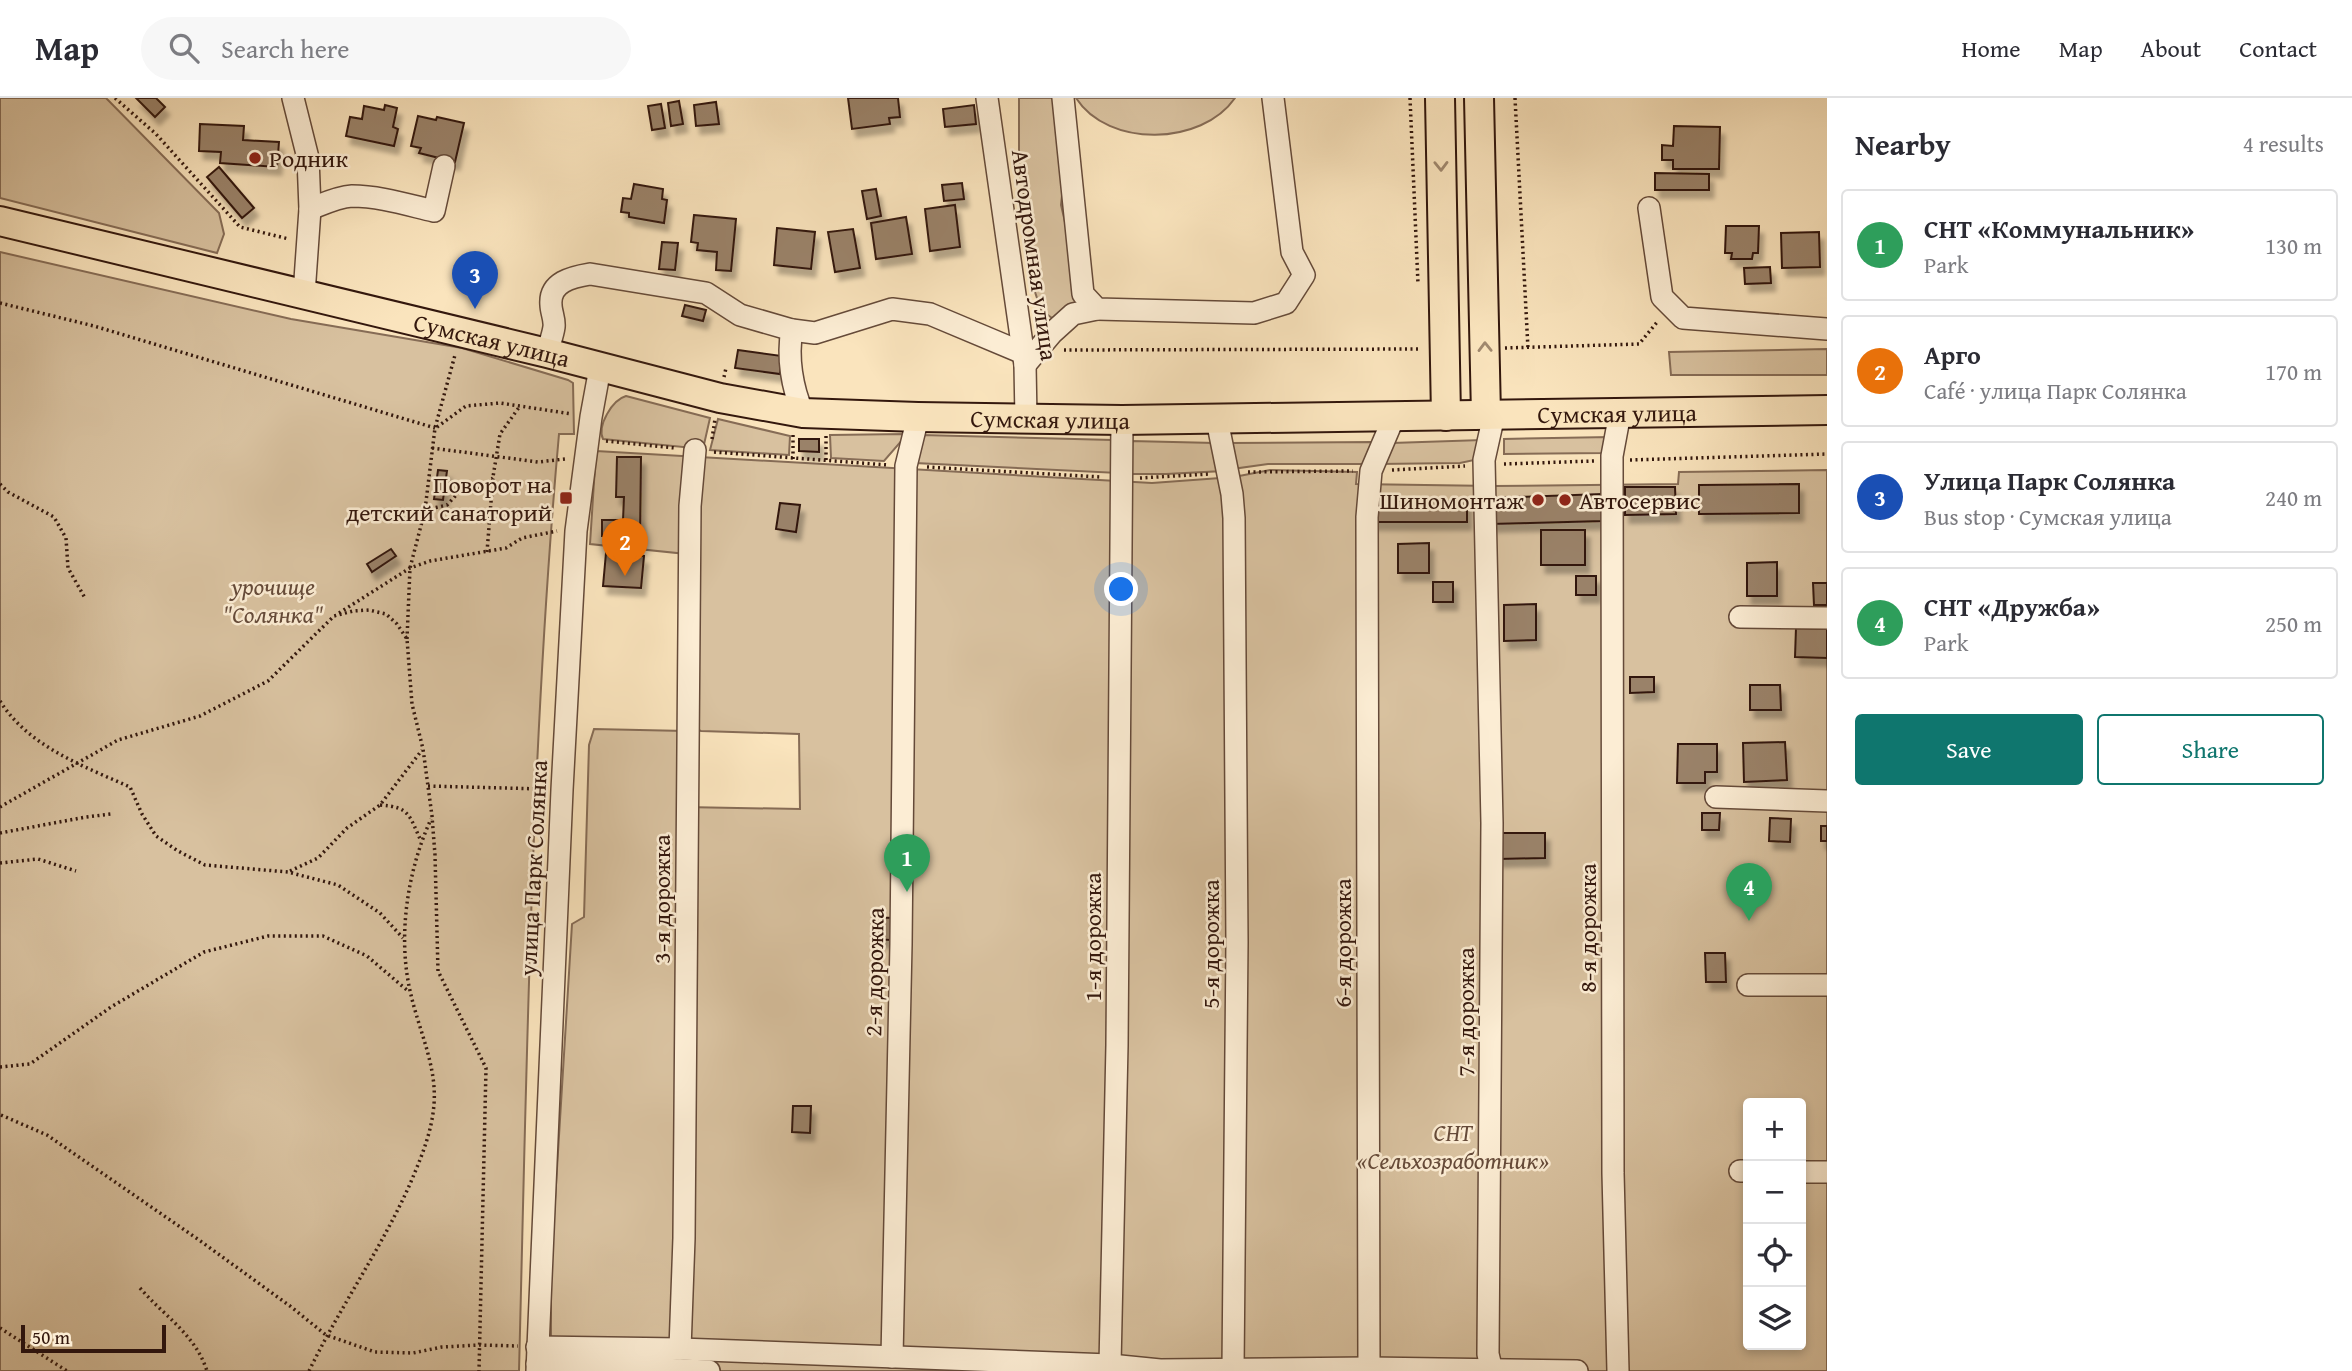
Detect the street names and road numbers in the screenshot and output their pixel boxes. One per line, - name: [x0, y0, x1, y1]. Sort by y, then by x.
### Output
- street label: Автодромная улица: [1003, 147, 1067, 363]
- street label: Сумская улица: [410, 304, 574, 376]
- street label: Сумская улица: [1537, 394, 1698, 432]
- street label: Сумская улица: [970, 400, 1131, 438]
- street label: улица Парк Солянка: [510, 759, 556, 978]
- street label: 3-я дорожка: [644, 834, 679, 964]
- street label: 8-я дорожка: [1570, 863, 1605, 993]
- street label: 1-я дорожка: [1075, 872, 1110, 1002]
- street label: 6-я дорожка: [1325, 878, 1360, 1008]
- street label: 5-я дорожка: [1193, 879, 1228, 1009]
- street label: 2-я дорожка: [855, 906, 893, 1037]
- street label: 7-я дорожка: [1448, 947, 1483, 1077]

